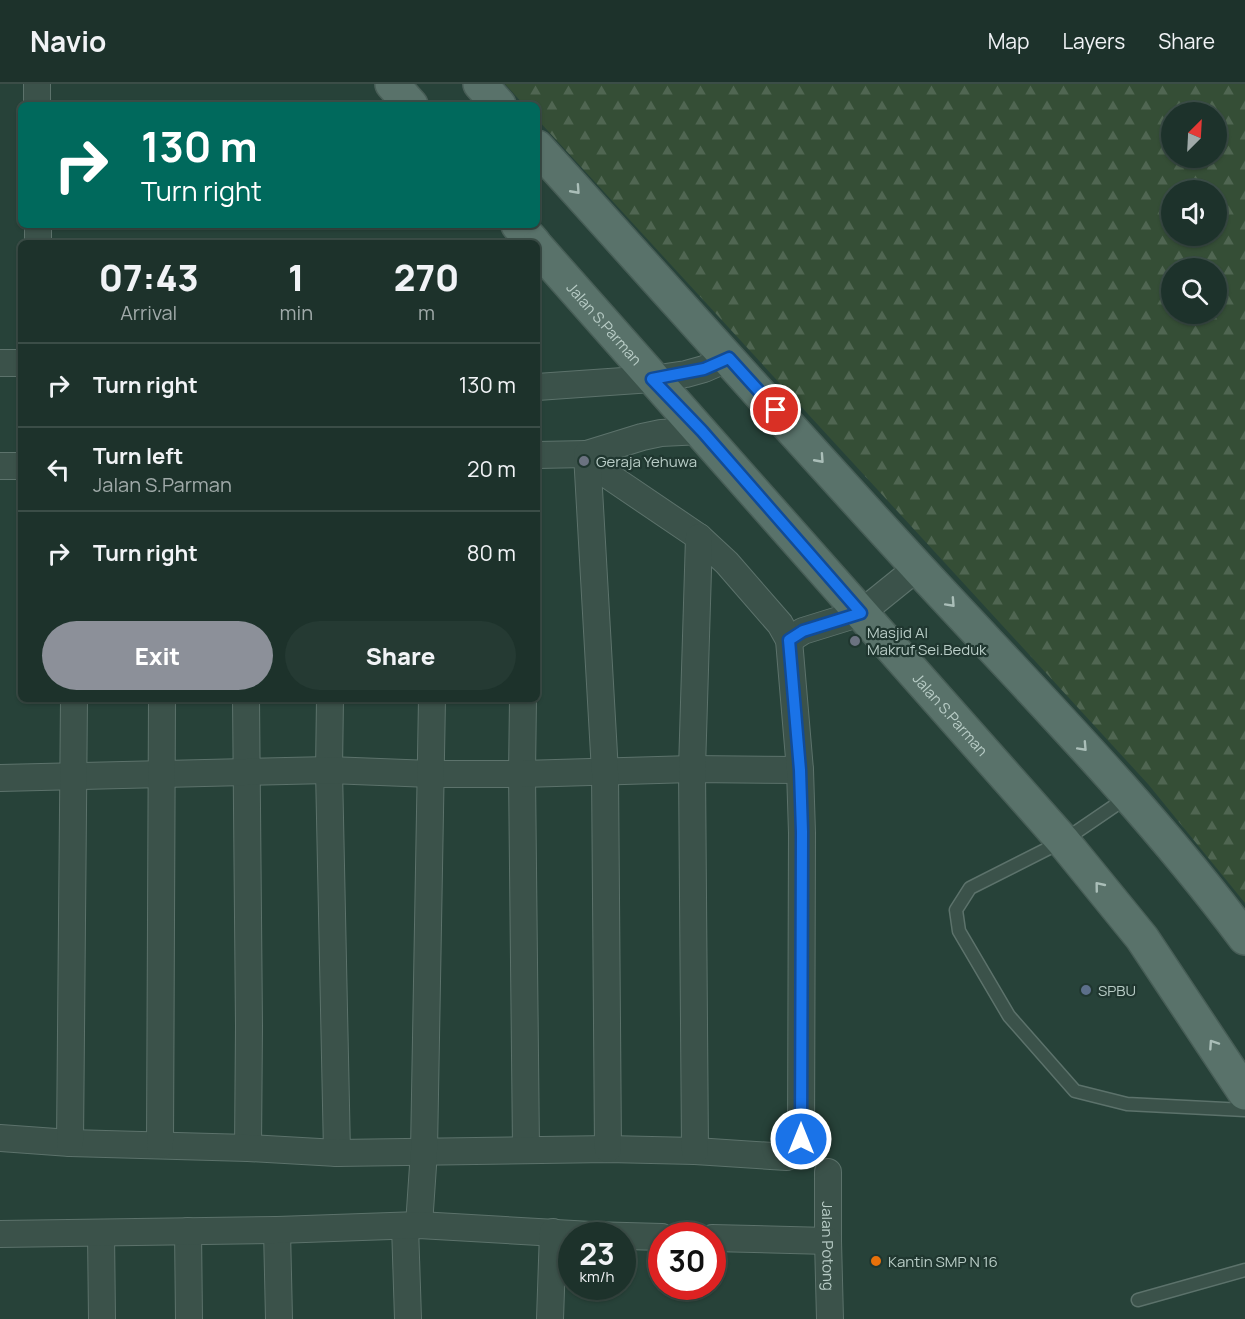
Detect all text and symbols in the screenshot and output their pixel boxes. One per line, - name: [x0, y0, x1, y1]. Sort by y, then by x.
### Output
- text: Navio: [30, 22, 106, 60]
- text: Map: [988, 27, 1029, 55]
- text: Layers: [1062, 27, 1125, 55]
- text: Share: [1158, 27, 1215, 55]
- north arrow: [1161, 102, 1227, 168]
- map controls: [1161, 102, 1227, 324]
- text: 130 m: [141, 117, 258, 175]
- icon: right: [42, 126, 120, 204]
- text: Turn right: [141, 172, 262, 209]
- button: sound: [1161, 180, 1227, 246]
- one-way arrow: [569, 183, 580, 194]
- text: 07:43: [99, 253, 199, 302]
- text: 1: [288, 253, 304, 302]
- text: 270: [394, 253, 459, 302]
- button: search: [1161, 258, 1227, 324]
- street label: Jalan S.Parman: [562, 277, 647, 369]
- text: Arrival: [120, 299, 177, 326]
- text: min: [280, 299, 313, 326]
- text: m: [418, 299, 435, 326]
- icon: right: [42, 369, 75, 402]
- text: Turn right: [93, 370, 198, 400]
- text: 130 m: [459, 370, 516, 400]
- pin: [750, 384, 801, 435]
- icon: arrive: [759, 393, 792, 426]
- text: Turn left: [93, 441, 183, 471]
- place label: Geraja Yehuwa: [596, 451, 697, 472]
- one-way arrow: [813, 452, 824, 463]
- icon: left: [42, 453, 75, 486]
- text: 20 m: [467, 454, 516, 484]
- marker: Geraja Yehuwa: [577, 454, 591, 468]
- text: Jalan S.Parman: [93, 471, 232, 498]
- icon: right: [42, 537, 75, 570]
- text: Turn right: [93, 538, 198, 568]
- text: 80 m: [467, 538, 516, 568]
- one-way arrow: [944, 597, 955, 607]
- button: Exit: [42, 621, 273, 690]
- button: Share: [285, 621, 516, 690]
- place label: Masjid Al Makruf Sei.Beduk: [867, 622, 987, 660]
- marker: Masjid Al Makruf Sei.Beduk: [848, 634, 862, 648]
- street label: Jalan S.Parman: [908, 668, 993, 760]
- one-way arrow: [1076, 740, 1087, 750]
- one-way arrow: [1096, 882, 1107, 893]
- place label: SPBU: [1098, 980, 1136, 1001]
- marker: SPBU: [1079, 983, 1093, 997]
- one-way arrow: [1209, 1040, 1220, 1051]
- position arrow: [769, 1107, 833, 1171]
- street label: Jalan Potong: [817, 1201, 840, 1291]
- speed limit sign: 30: [648, 1222, 726, 1300]
- text: 23: [579, 1233, 615, 1274]
- place label: Kantin SMP N 16: [888, 1251, 998, 1272]
- marker: Kantin SMP N 16: [869, 1254, 883, 1268]
- text: km/h: [580, 1266, 614, 1287]

